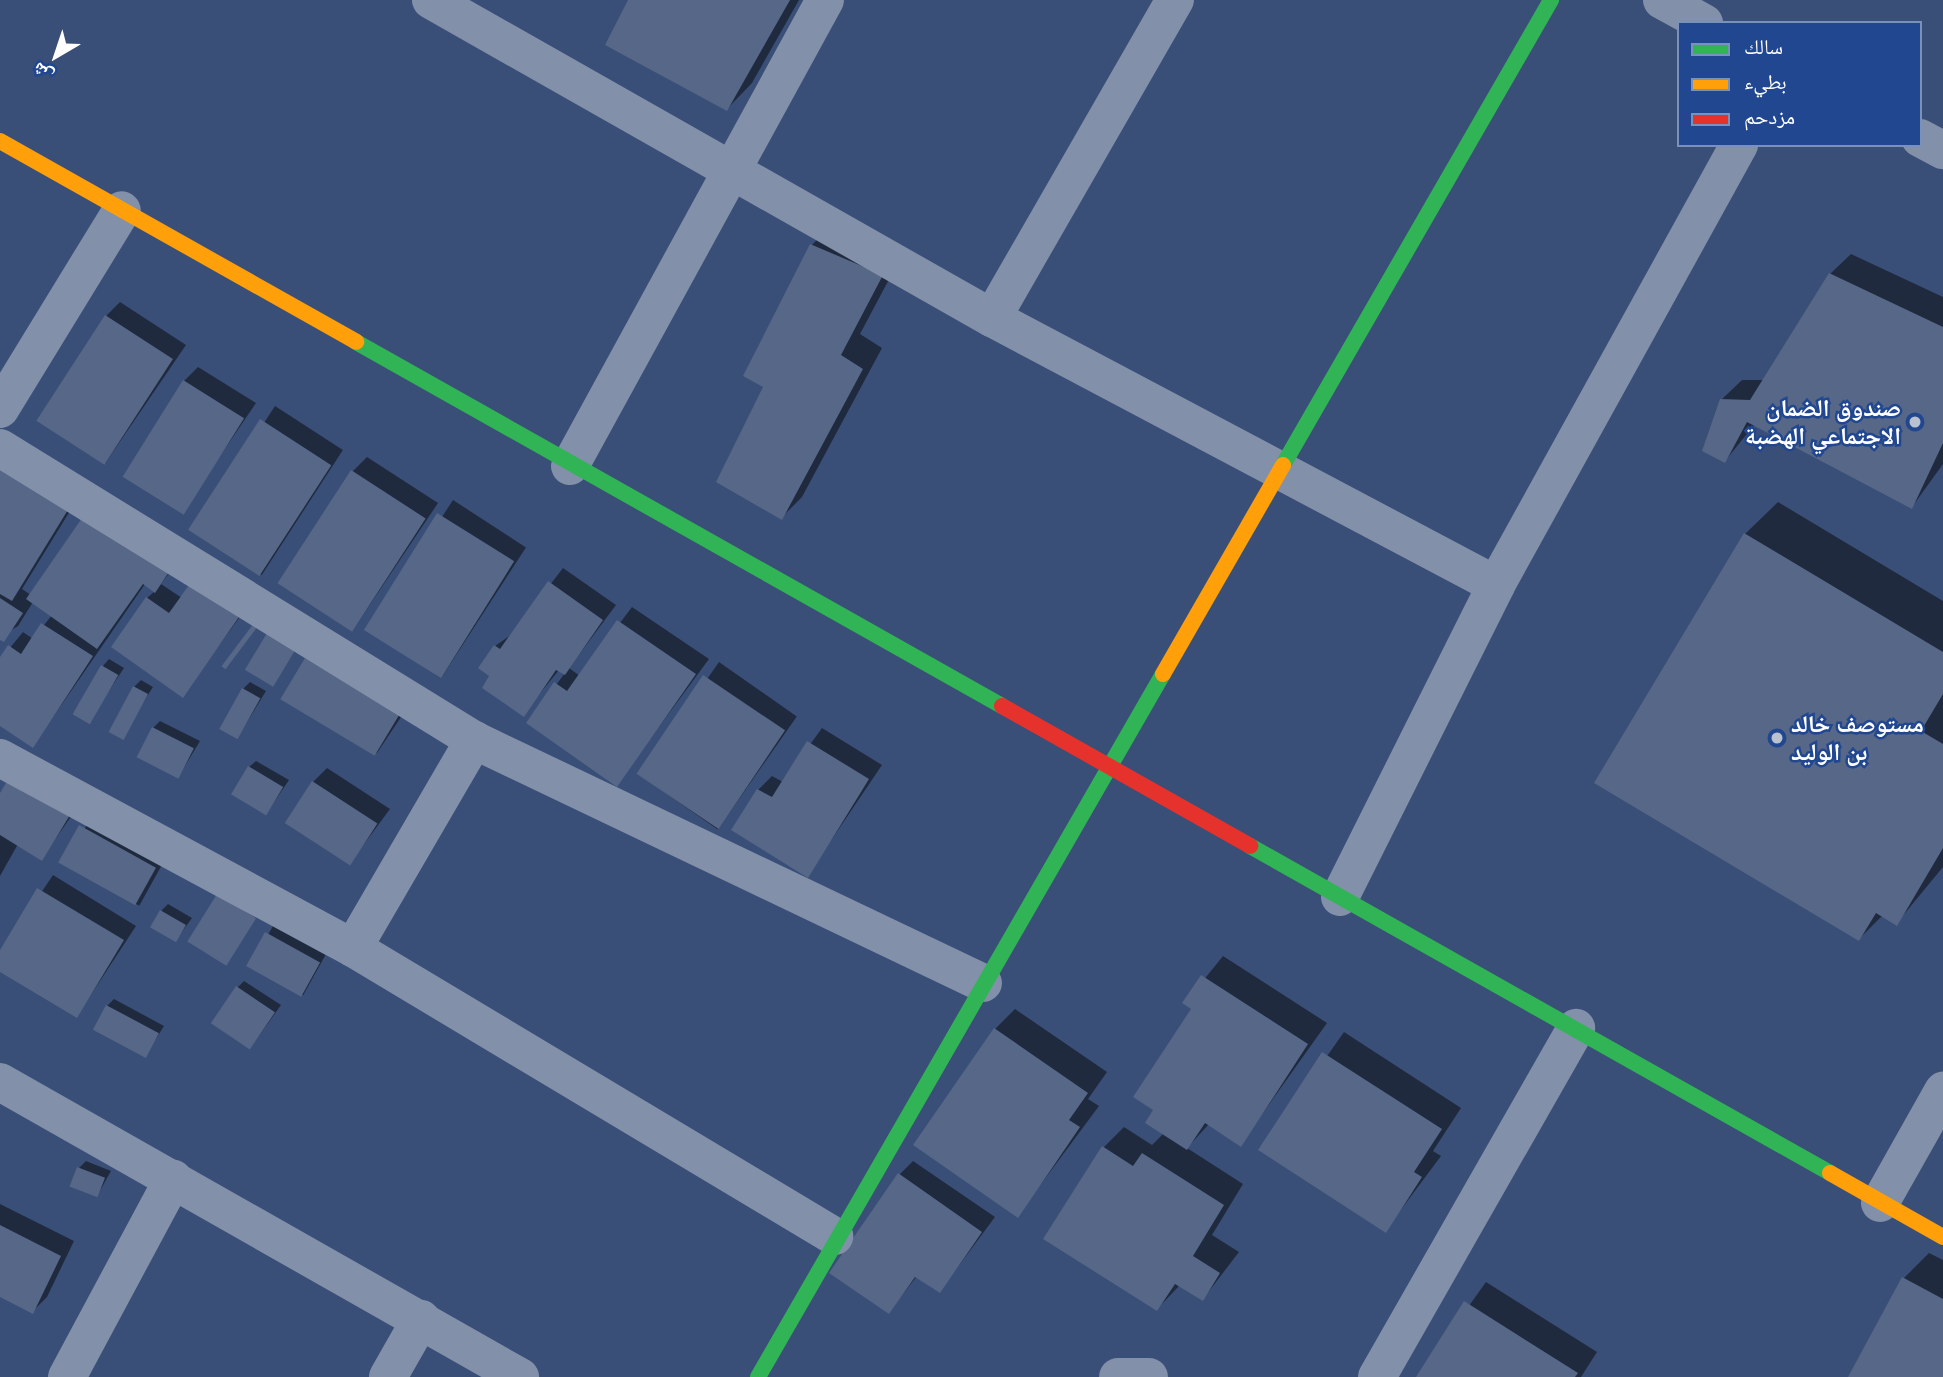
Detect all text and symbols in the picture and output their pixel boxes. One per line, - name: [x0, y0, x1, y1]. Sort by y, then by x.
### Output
- north arrow: [21, 21, 91, 91]
- legend: [1677, 21, 1922, 147]
- text: سالك: [1744, 33, 1783, 60]
- text: ش: [27, 57, 58, 89]
- text: بطيء: [1744, 68, 1787, 95]
- text: مزدحم: [1744, 103, 1795, 130]
- place label: صندوق الضمان الاجتماعي الهضبة: [1745, 394, 1901, 450]
- marker: صندوق الضمان الاجتماعي الهضبة: [1907, 414, 1923, 430]
- place label: مستوصف خالد بن الوليد: [1791, 710, 1924, 766]
- marker: مستوصف خالد بن الوليد: [1769, 730, 1785, 746]

